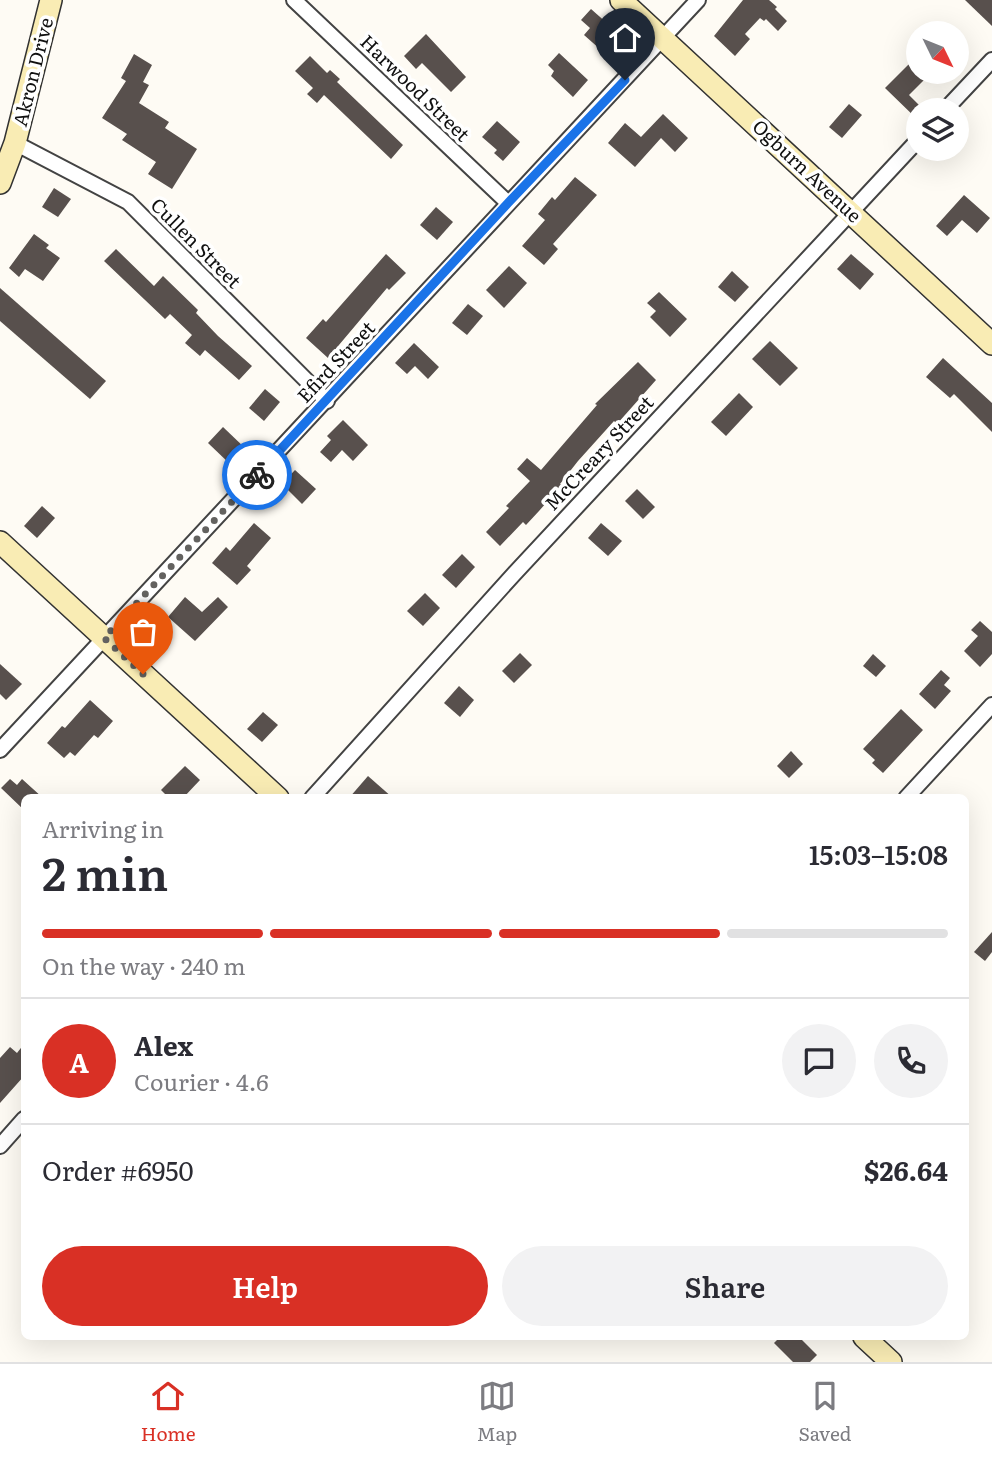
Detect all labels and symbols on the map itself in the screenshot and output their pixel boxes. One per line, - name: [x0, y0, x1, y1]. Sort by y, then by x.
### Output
- pin: [595, 8, 655, 80]
- street label: Akron Drive: [5, 14, 59, 129]
- north arrow: [906, 21, 970, 84]
- street label: Harwood Street: [355, 28, 477, 147]
- street label: Ogburn Avenue: [747, 112, 869, 228]
- street label: Cullen Street: [145, 191, 249, 294]
- street label: Efird Street: [290, 314, 381, 408]
- street label: McCreary Street: [537, 388, 659, 516]
- courier: [222, 440, 292, 510]
- pin: [113, 602, 173, 674]

